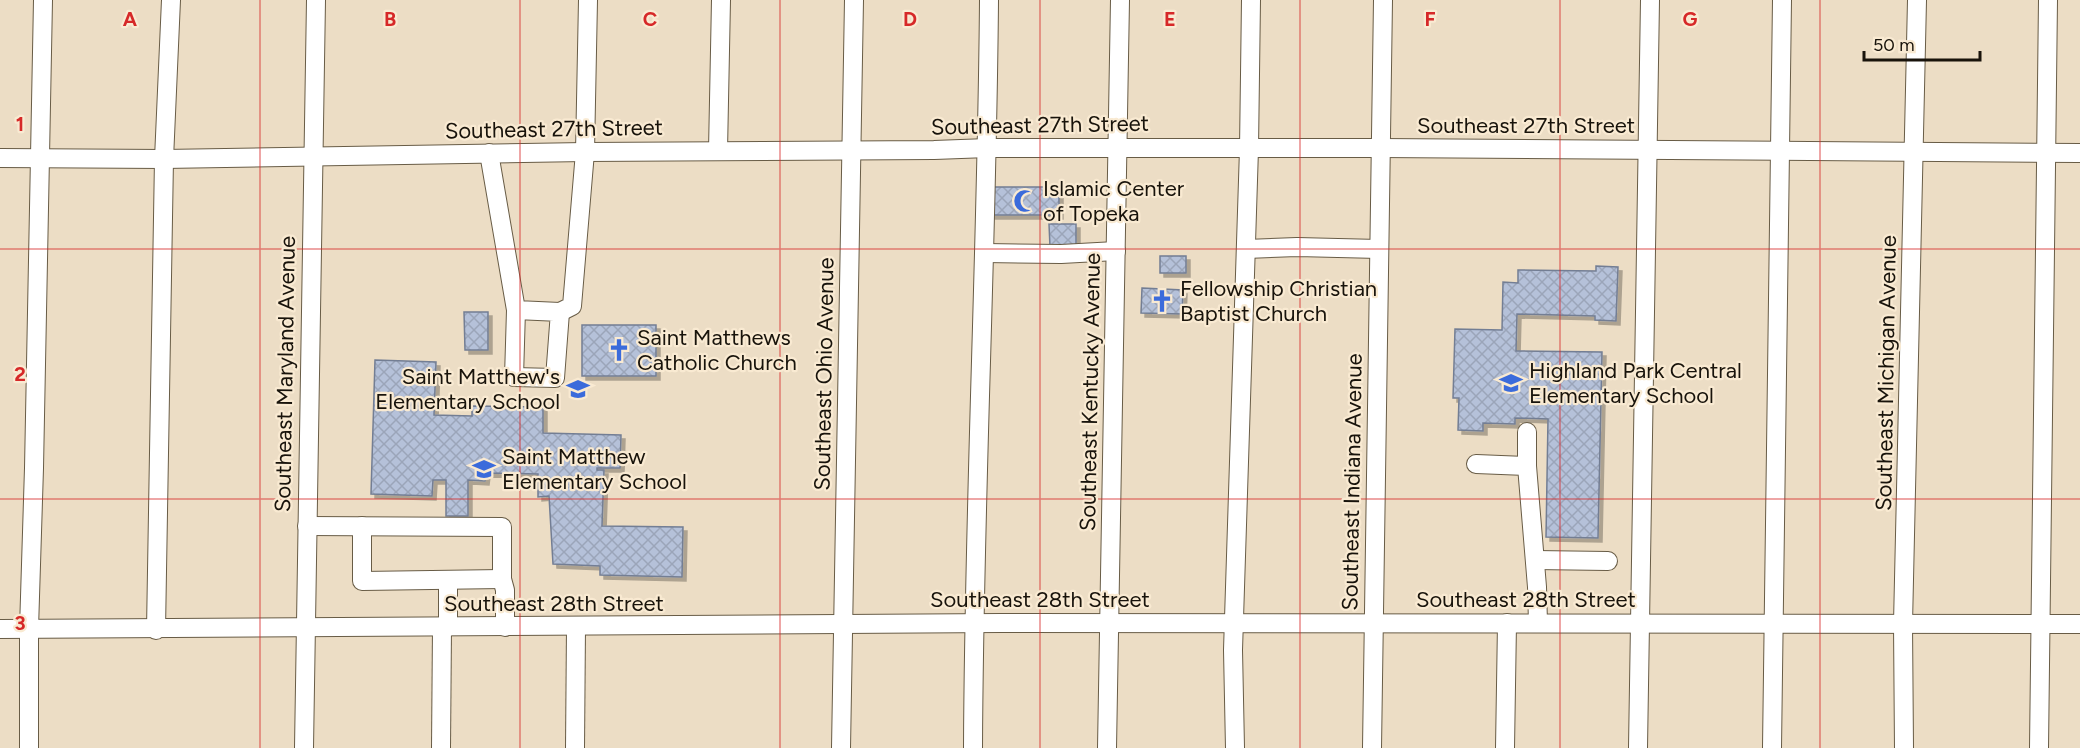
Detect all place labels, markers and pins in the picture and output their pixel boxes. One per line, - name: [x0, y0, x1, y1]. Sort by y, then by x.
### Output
- place label: Islamic Center of Topeka: [1043, 175, 1185, 227]
- mosque icon: Islamic Center of Topeka: [1012, 188, 1038, 214]
- place label: Fellowship Christian Baptist Church: [1180, 275, 1377, 327]
- church icon: Fellowship Christian Baptist Church: [1149, 288, 1175, 314]
- place label: Saint Matthews Catholic Church: [637, 324, 797, 376]
- church icon: Saint Matthews Catholic Church: [606, 337, 632, 363]
- place label: Highland Park Central Elementary School: [1529, 357, 1742, 409]
- place label: Saint Matthew's Elementary School: [375, 363, 560, 415]
- school or university icon: Highland Park Central Elementary School: [1498, 370, 1524, 396]
- school or university icon: Saint Matthew's Elementary School: [565, 376, 591, 402]
- place label: Saint Matthew Elementary School: [502, 443, 687, 495]
- school or university icon: Saint Matthew Elementary School: [471, 456, 497, 482]

